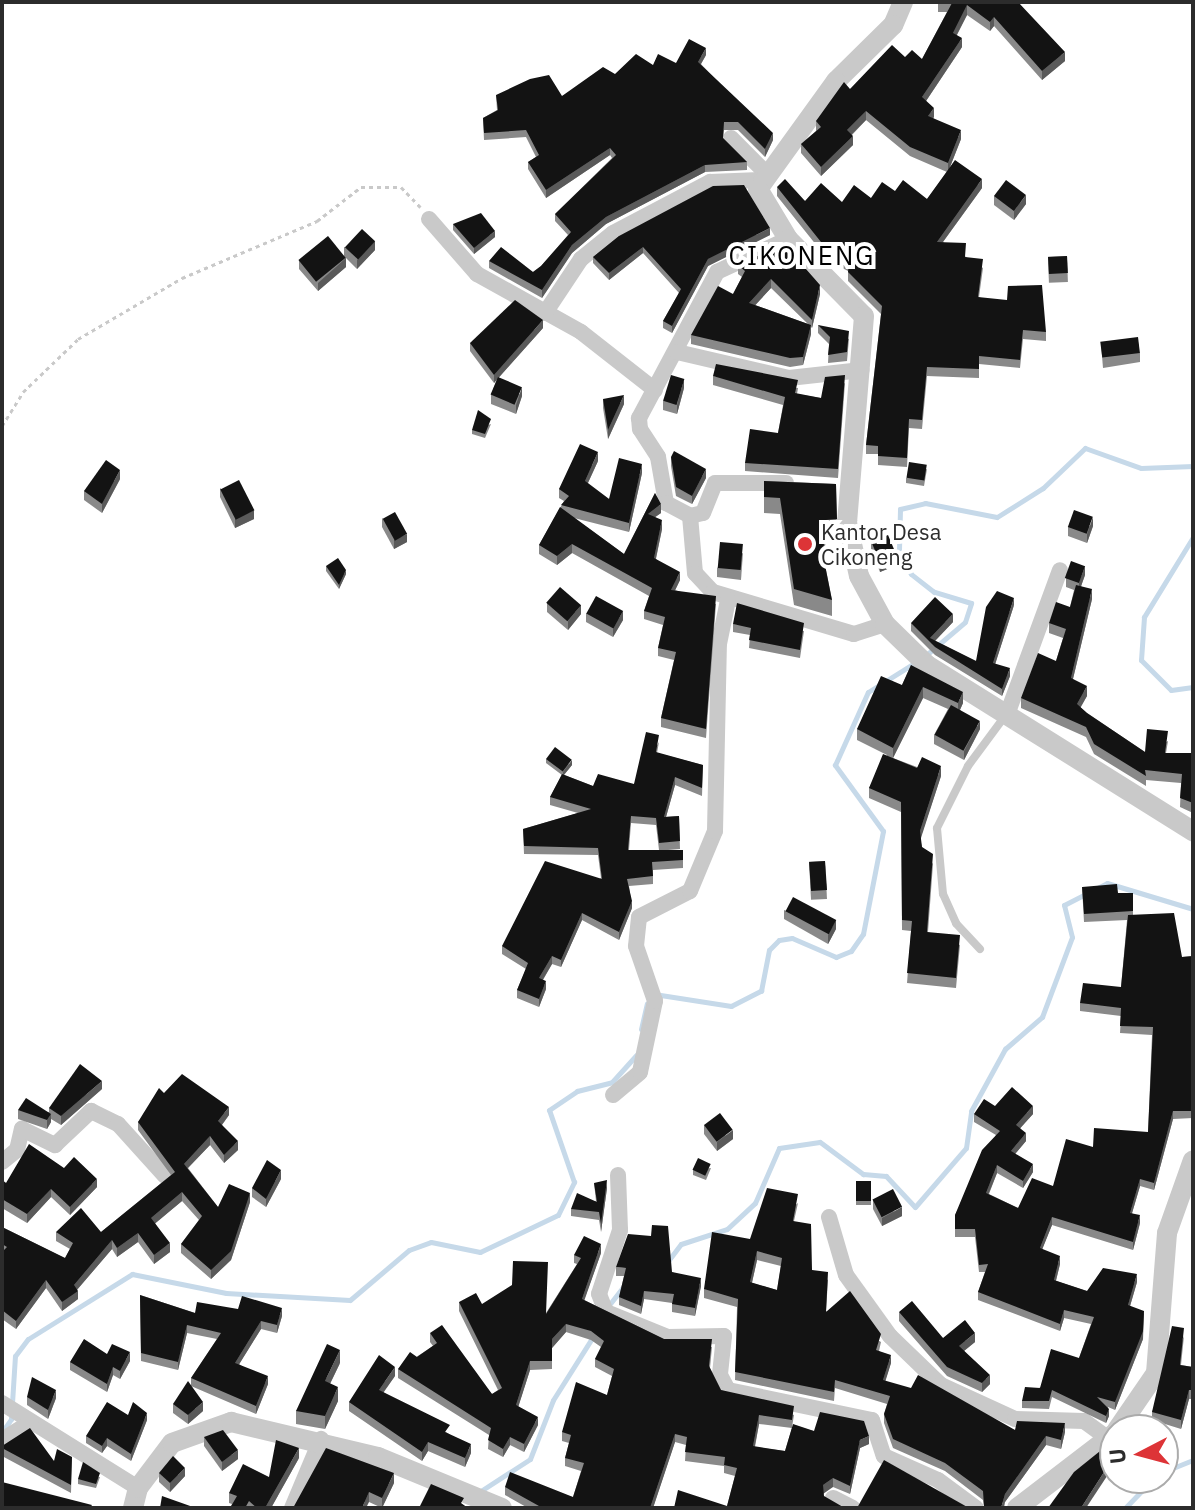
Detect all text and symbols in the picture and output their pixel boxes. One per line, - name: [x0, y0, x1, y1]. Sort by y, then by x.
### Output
- district label: CIKONENG: [729, 240, 875, 272]
- place label: Kantor Desa Cikoneng: [821, 518, 941, 570]
- marker: Kantor Desa Cikoneng: [796, 535, 814, 553]
- north arrow: [1099, 1414, 1179, 1494]
- text: U: [1101, 1447, 1132, 1465]

